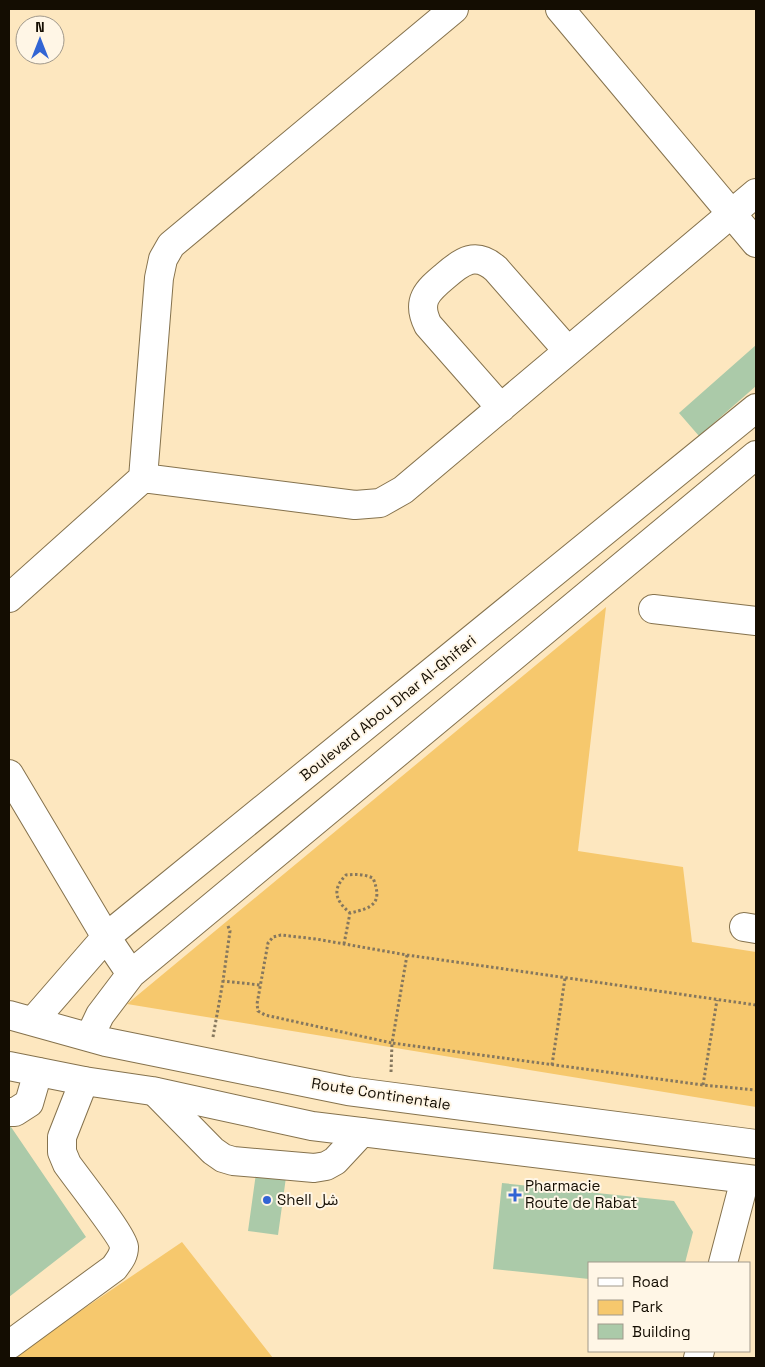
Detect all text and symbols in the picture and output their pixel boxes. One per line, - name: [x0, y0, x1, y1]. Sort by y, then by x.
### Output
- north arrow: [15, 15, 65, 65]
- text: N: [35, 18, 45, 36]
- street label: Boulevard Abou Dhar Al-Ghifari: [296, 631, 480, 785]
- street label: Route Continentale: [310, 1073, 452, 1114]
- place label: Pharmacie Route de Rabat: [525, 1176, 638, 1212]
- marker: Pharmacie Route de Rabat: [509, 1189, 521, 1201]
- place label: Shell شل: [277, 1190, 338, 1209]
- marker: Shell شل: [261, 1194, 273, 1206]
- legend: [588, 1262, 750, 1352]
- text: Road: [632, 1272, 669, 1291]
- text: Park: [632, 1297, 663, 1316]
- text: Building: [632, 1322, 691, 1341]

